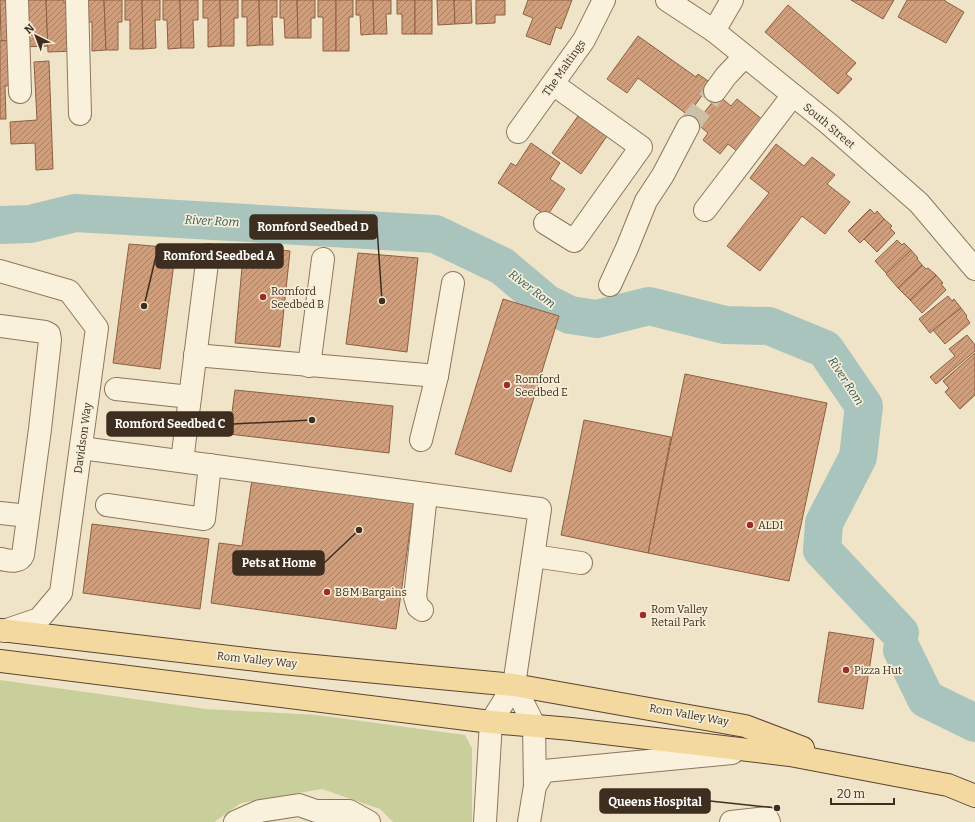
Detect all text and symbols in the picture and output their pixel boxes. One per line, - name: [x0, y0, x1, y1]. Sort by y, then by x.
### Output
- north arrow: [16, 16, 56, 56]
- text: N: [22, 21, 38, 37]
- street label: The Maltings: [540, 37, 588, 99]
- street label: South Street: [800, 101, 858, 151]
- water label: River Rom: [184, 213, 240, 229]
- callout: Romford Seedbed D: [250, 215, 377, 239]
- text: Romford Seedbed D: [257, 220, 369, 234]
- callout: Romford Seedbed A: [156, 244, 283, 268]
- text: Romford Seedbed A: [163, 249, 275, 263]
- water label: River Rom: [506, 267, 558, 311]
- place label: Romford Seedbed B: [271, 285, 324, 311]
- marker: Romford Seedbed B: [258, 292, 268, 302]
- water label: River Rom: [825, 354, 867, 408]
- place label: Romford Seedbed E: [515, 373, 568, 399]
- marker: Romford Seedbed E: [502, 380, 512, 390]
- street label: Davidson Way: [72, 402, 94, 474]
- callout: Romford Seedbed C: [107, 412, 233, 436]
- text: Romford Seedbed C: [115, 417, 226, 431]
- place label: ALDI: [758, 519, 783, 532]
- marker: ALDI: [745, 520, 755, 530]
- callout: Pets at Home: [233, 551, 324, 575]
- text: Pets at Home: [242, 556, 317, 570]
- place label: B&M Bargains: [335, 586, 407, 599]
- marker: B&M Bargains: [322, 587, 332, 597]
- place label: Rom Valley Retail Park: [651, 603, 708, 629]
- marker: Rom Valley Retail Park: [638, 610, 648, 620]
- street label: Rom Valley Way: [216, 649, 298, 671]
- place label: Pizza Hut: [854, 664, 902, 677]
- marker: Pizza Hut: [841, 665, 851, 675]
- street label: Rom Valley Way: [648, 702, 730, 728]
- scale bar: [831, 780, 894, 806]
- text: 20 m: [837, 787, 866, 801]
- callout: Queens Hospital: [600, 789, 710, 813]
- text: Queens Hospital: [608, 795, 702, 809]

